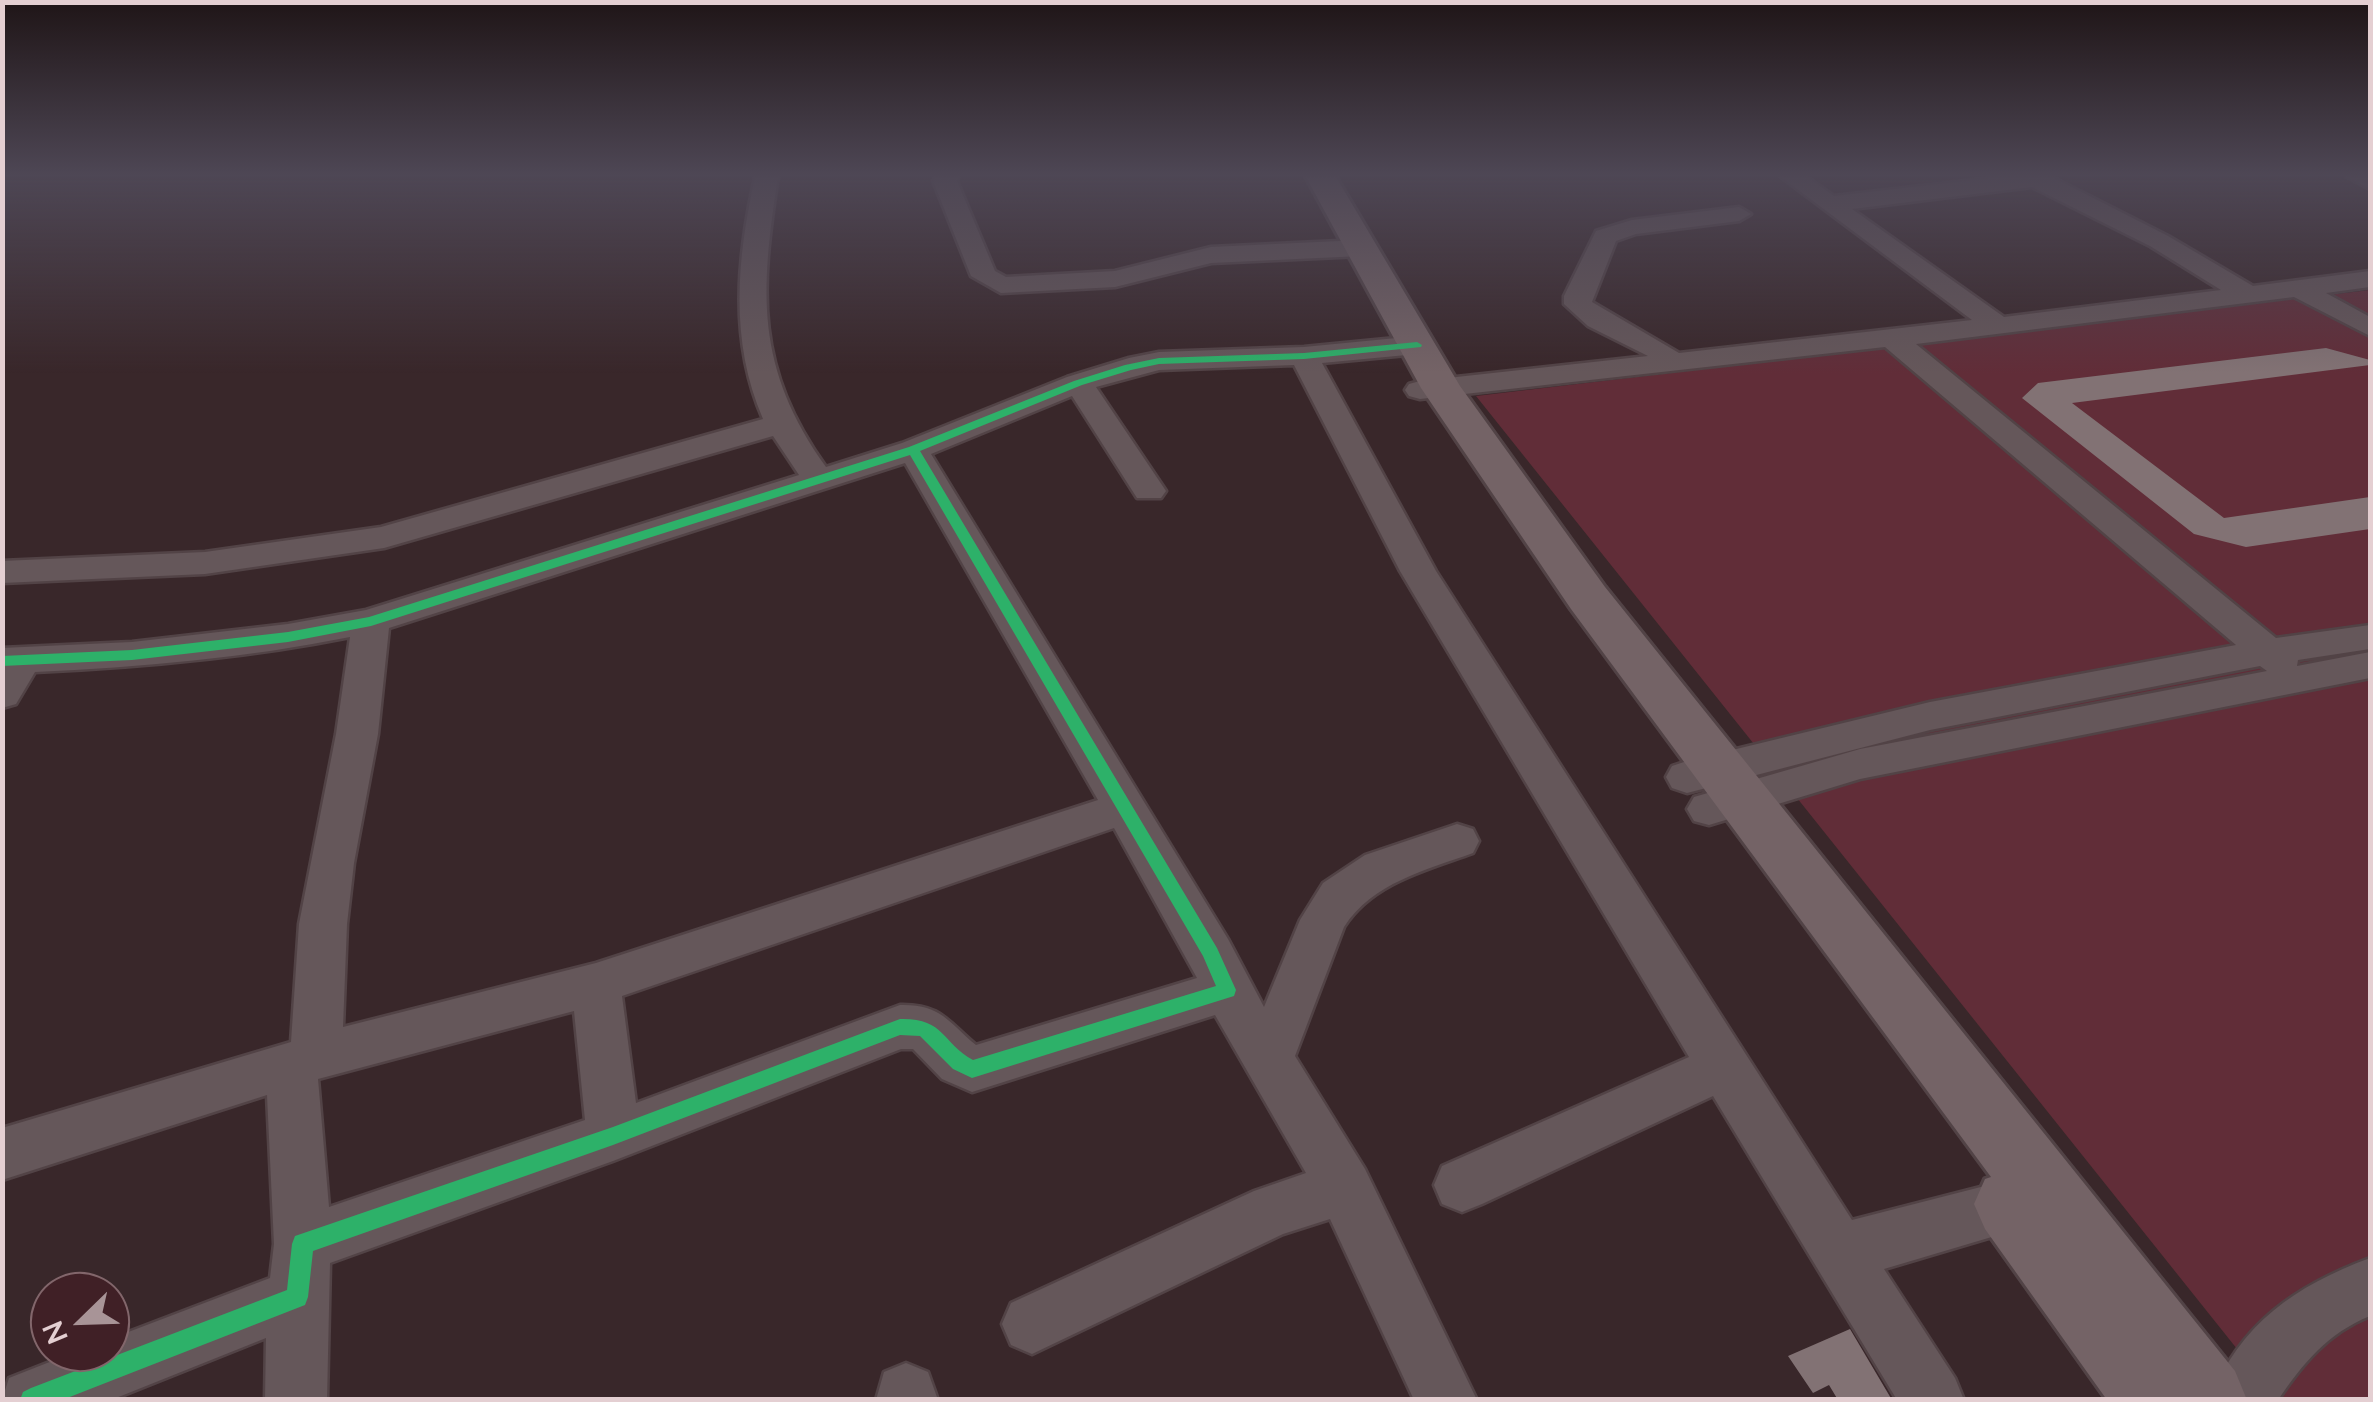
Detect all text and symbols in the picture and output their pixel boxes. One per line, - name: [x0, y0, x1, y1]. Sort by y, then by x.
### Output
- north arrow: [30, 1272, 130, 1372]
- text: N: [34, 1316, 74, 1350]

